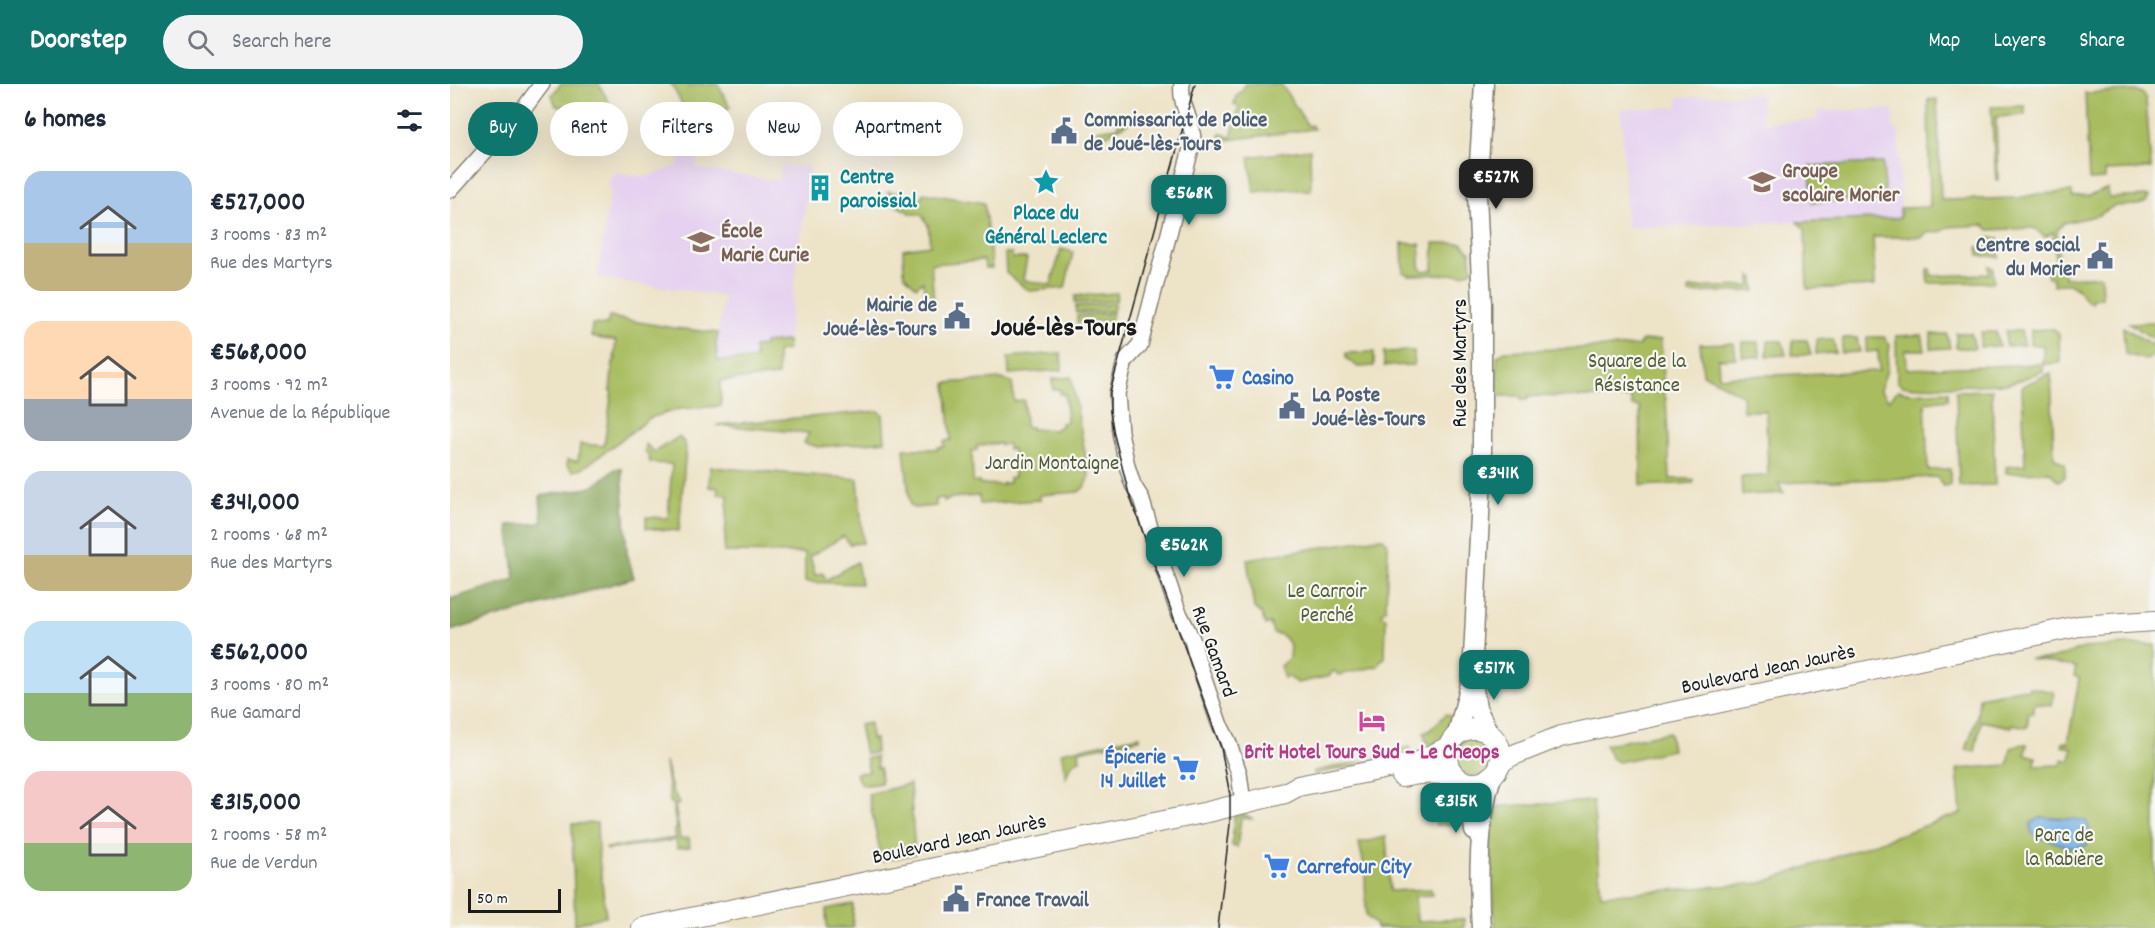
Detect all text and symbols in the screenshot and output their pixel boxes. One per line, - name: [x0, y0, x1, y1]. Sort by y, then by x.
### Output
- search box: [163, 15, 583, 69]
- text: Doorstep: [30, 22, 127, 62]
- icon: search: [184, 26, 217, 59]
- text: Search here: [232, 27, 332, 58]
- text: Map: [1929, 27, 1960, 57]
- text: Layers: [1993, 27, 2046, 57]
- text: Share: [2079, 27, 2125, 57]
- text: 6 homes: [24, 102, 106, 139]
- chip: Buy: [468, 102, 538, 156]
- chip: Rent: [550, 102, 628, 156]
- chip: Filters: [640, 102, 734, 156]
- chip: New: [746, 102, 821, 156]
- chip: Apartment: [833, 102, 963, 156]
- icon: filters: [393, 104, 426, 137]
- place label: Commissariat de Police de Joué-lès-Tours: [1084, 107, 1267, 161]
- public building icon: Commissariat de Police de Joué-lès-Tours: [1049, 116, 1079, 146]
- place label: Groupe scolaire Morier: [1782, 158, 1901, 212]
- pin: €527K: [1454, 159, 1538, 210]
- place label: Centre paroissial: [840, 164, 918, 218]
- text: €527K: [1473, 164, 1519, 192]
- place icon: Place du Général Leclerc: [1031, 167, 1061, 197]
- school or university icon: Groupe scolaire Morier: [1747, 167, 1777, 197]
- building icon: Centre paroissial: [805, 173, 835, 203]
- pin: €568K: [1147, 175, 1231, 226]
- text: €568K: [1165, 180, 1213, 208]
- text: €527,000: [210, 185, 305, 222]
- icon: home: [72, 195, 144, 267]
- place label: Place du Général Leclerc: [985, 200, 1108, 254]
- place label: École Marie Curie: [721, 218, 809, 272]
- text: 3 rooms · 83 m²: [210, 222, 327, 250]
- school or university icon: École Marie Curie: [686, 227, 716, 257]
- place label: Centre social du Morier: [1976, 232, 2081, 286]
- public building icon: Centre social du Morier: [2085, 241, 2115, 271]
- text: Rue des Martyrs: [210, 250, 333, 278]
- place label: Mairie de Joué-lès-Tours: [823, 292, 937, 346]
- street label: Rue des Martyrs: [1447, 299, 1477, 427]
- public building icon: Mairie de Joué-lès-Tours: [942, 301, 972, 331]
- district label: Joué-lès-Tours: [991, 310, 1137, 349]
- text: €568,000: [210, 335, 307, 372]
- icon: home: [72, 345, 144, 417]
- park label: Square de la Résistance: [1588, 348, 1687, 402]
- supermarket icon: Casino: [1207, 362, 1237, 392]
- place label: Casino: [1242, 365, 1294, 395]
- text: 3 rooms · 92 m²: [210, 372, 328, 400]
- place label: La Poste Joué-lès-Tours: [1312, 382, 1426, 436]
- public building icon: La Poste Joué-lès-Tours: [1277, 391, 1307, 421]
- text: Avenue de la République: [210, 400, 390, 428]
- park label: Jardin Montaigne: [985, 450, 1119, 480]
- pin: €341K: [1456, 455, 1540, 506]
- text: €341K: [1477, 460, 1519, 488]
- text: €341,000: [210, 485, 300, 522]
- icon: home: [72, 495, 144, 567]
- text: 2 rooms · 68 m²: [210, 522, 328, 550]
- pin: €562K: [1142, 527, 1226, 578]
- text: €562K: [1160, 532, 1208, 560]
- text: Rue des Martyrs: [210, 550, 333, 578]
- park label: Le Carroir Perché: [1287, 578, 1367, 632]
- street label: Rue Gamard: [1182, 602, 1243, 702]
- text: €562,000: [210, 635, 308, 672]
- street label: Boulevard Jean Jaurès: [1679, 638, 1858, 704]
- icon: home: [72, 645, 144, 717]
- pin: €517K: [1452, 650, 1536, 701]
- text: €517K: [1473, 655, 1515, 683]
- text: 3 rooms · 80 m²: [210, 672, 329, 700]
- text: Rue Gamard: [210, 700, 301, 728]
- hotel icon: Brit Hotel Tours Sud – Le Cheops: [1357, 706, 1387, 736]
- place label: Brit Hotel Tours Sud – Le Cheops: [1244, 739, 1500, 769]
- place label: Épicerie 14 Juillet: [1100, 744, 1166, 798]
- supermarket icon: Épicerie 14 Juillet: [1171, 753, 1201, 783]
- pin: €315K: [1414, 783, 1498, 834]
- text: €315,000: [210, 785, 301, 822]
- text: €315K: [1435, 788, 1477, 816]
- icon: home: [72, 795, 144, 867]
- street label: Boulevard Jean Jaurès: [870, 808, 1049, 874]
- text: 2 rooms · 58 m²: [210, 822, 327, 850]
- park label: Parc de la Rabière: [2025, 822, 2103, 876]
- text: Rue de Verdun: [210, 850, 318, 878]
- supermarket icon: Carrefour City: [1262, 851, 1292, 881]
- place label: Carrefour City: [1297, 854, 1412, 884]
- public building icon: France Travail: [941, 884, 971, 914]
- scale bar: [468, 886, 561, 914]
- place label: France Travail: [976, 887, 1090, 917]
- text: 50 m: [477, 888, 508, 911]

